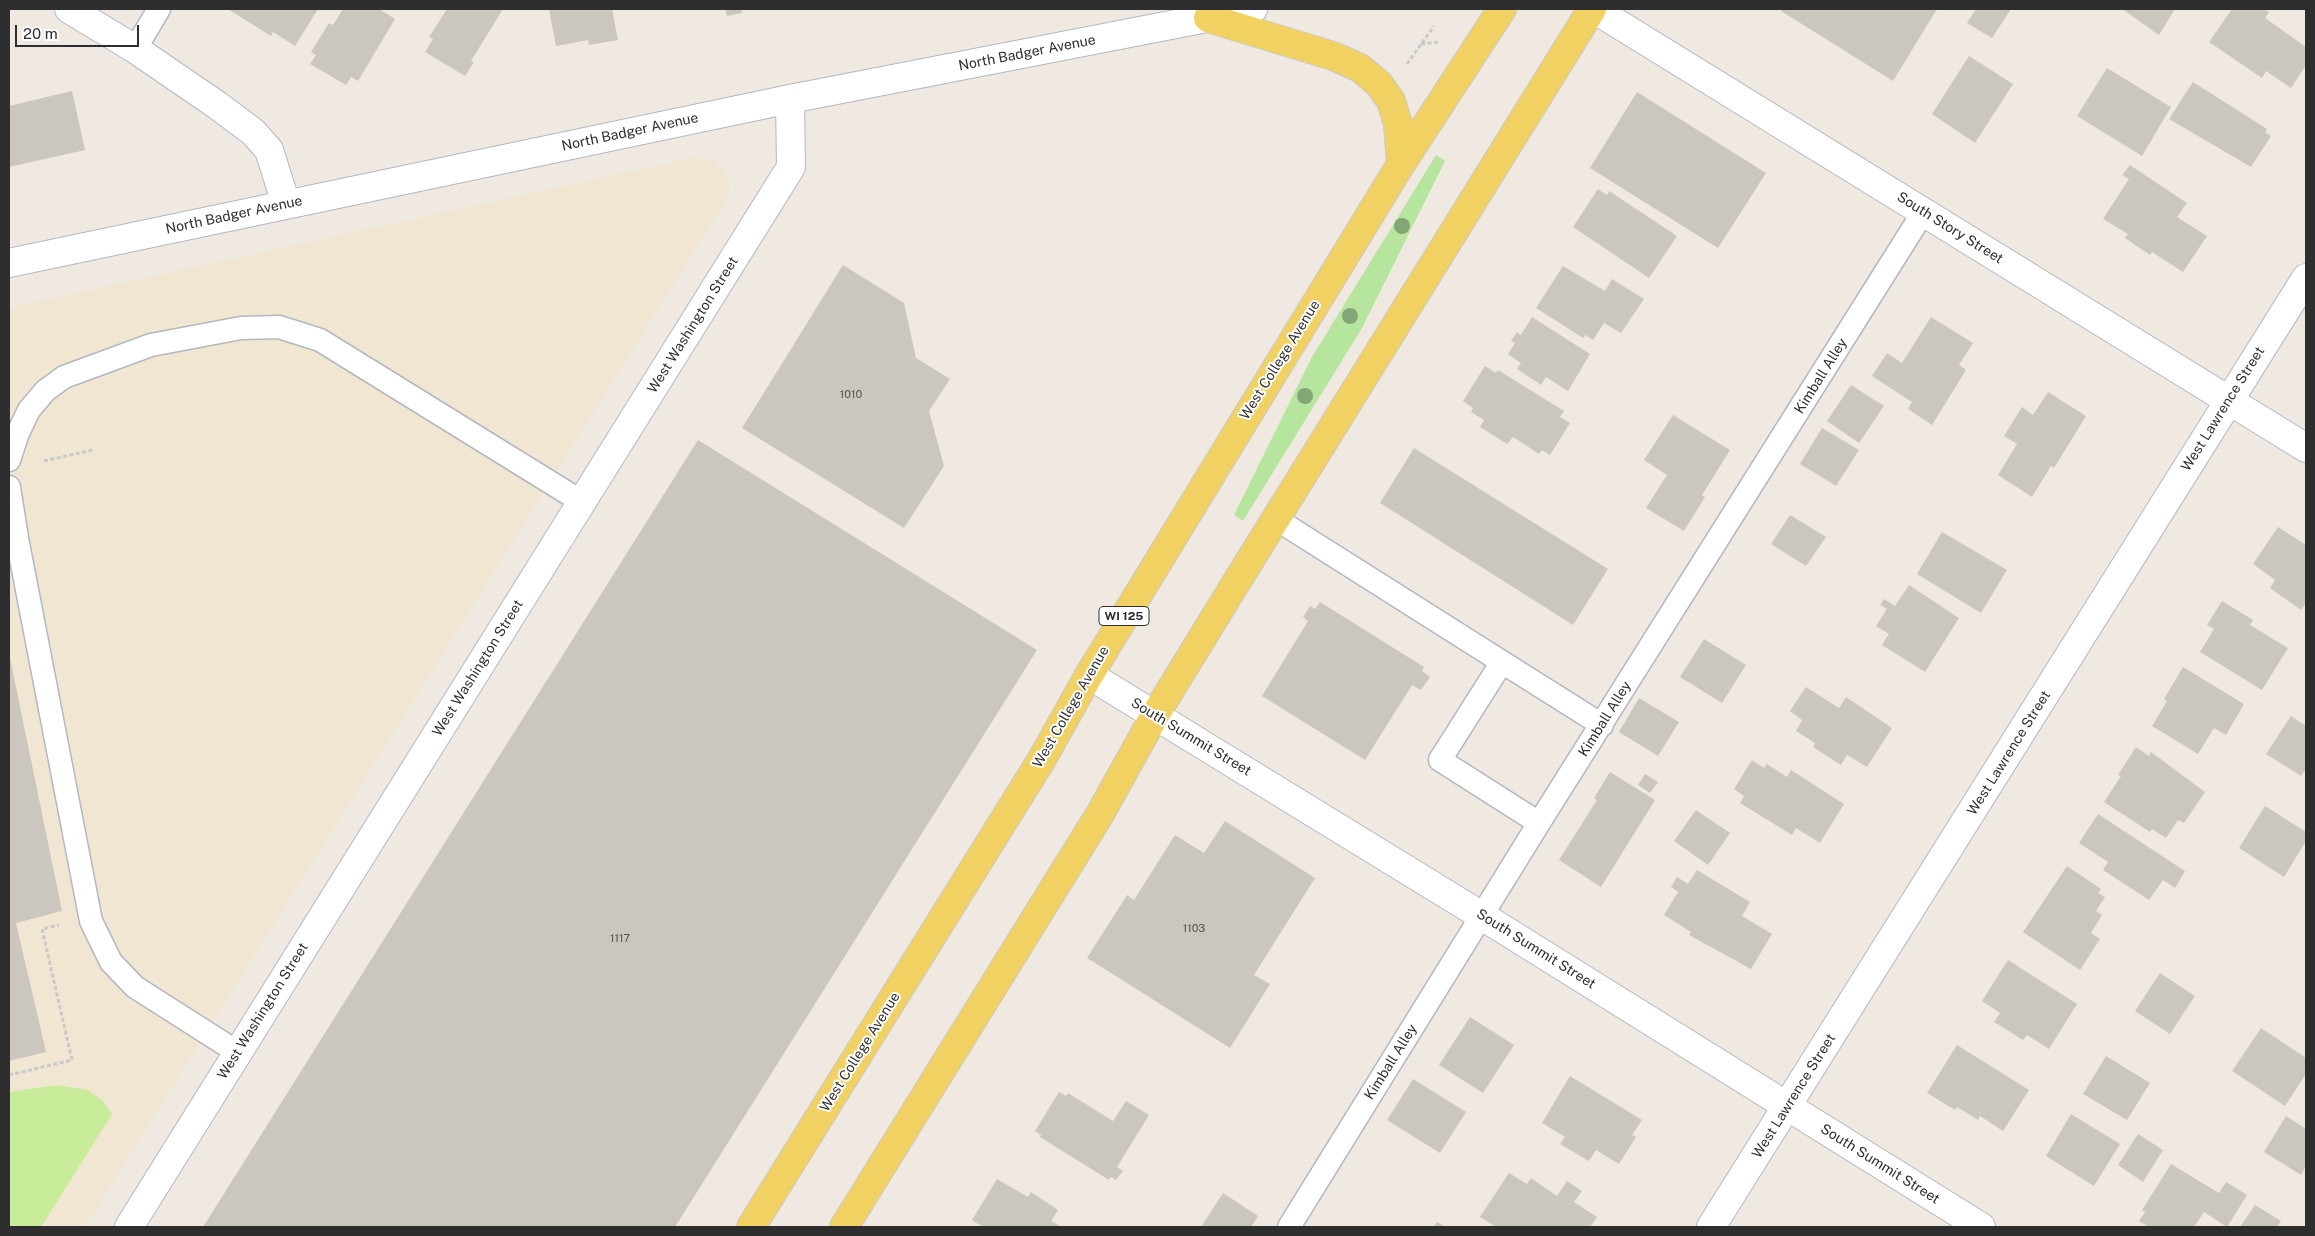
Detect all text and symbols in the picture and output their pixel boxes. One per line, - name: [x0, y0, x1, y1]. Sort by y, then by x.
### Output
- scale bar: [18, 15, 141, 47]
- text: 20 m: [23, 25, 58, 42]
- street label: North Badger Avenue: [957, 31, 1097, 75]
- street label: North Badger Avenue: [560, 109, 700, 155]
- street label: South Story Street: [1894, 189, 2006, 267]
- street label: North Badger Avenue: [164, 192, 304, 238]
- street label: West Washington Street: [644, 254, 742, 396]
- street label: West College Avenue: [1236, 297, 1324, 423]
- street label: Kimball Alley: [1791, 335, 1851, 417]
- street label: West Lawrence Street: [2178, 344, 2268, 474]
- house number: 1010: [840, 388, 862, 402]
- street label: West Washington Street: [429, 597, 527, 739]
- road number: WI 125: [1099, 606, 1149, 626]
- street label: West College Avenue: [1029, 643, 1113, 771]
- street label: Kimball Alley: [1575, 678, 1635, 760]
- street label: West Lawrence Street: [1964, 688, 2054, 818]
- street label: South Summit Street: [1128, 694, 1254, 780]
- street label: South Summit Street: [1473, 905, 1599, 993]
- house number: 1103: [1183, 922, 1205, 936]
- house number: 1117: [610, 932, 630, 946]
- street label: West Washington Street: [214, 940, 312, 1082]
- street label: West College Avenue: [816, 989, 904, 1115]
- street label: Kimball Alley: [1361, 1021, 1421, 1103]
- street label: West Lawrence Street: [1749, 1031, 1839, 1161]
- street label: South Summit Street: [1817, 1120, 1943, 1208]

